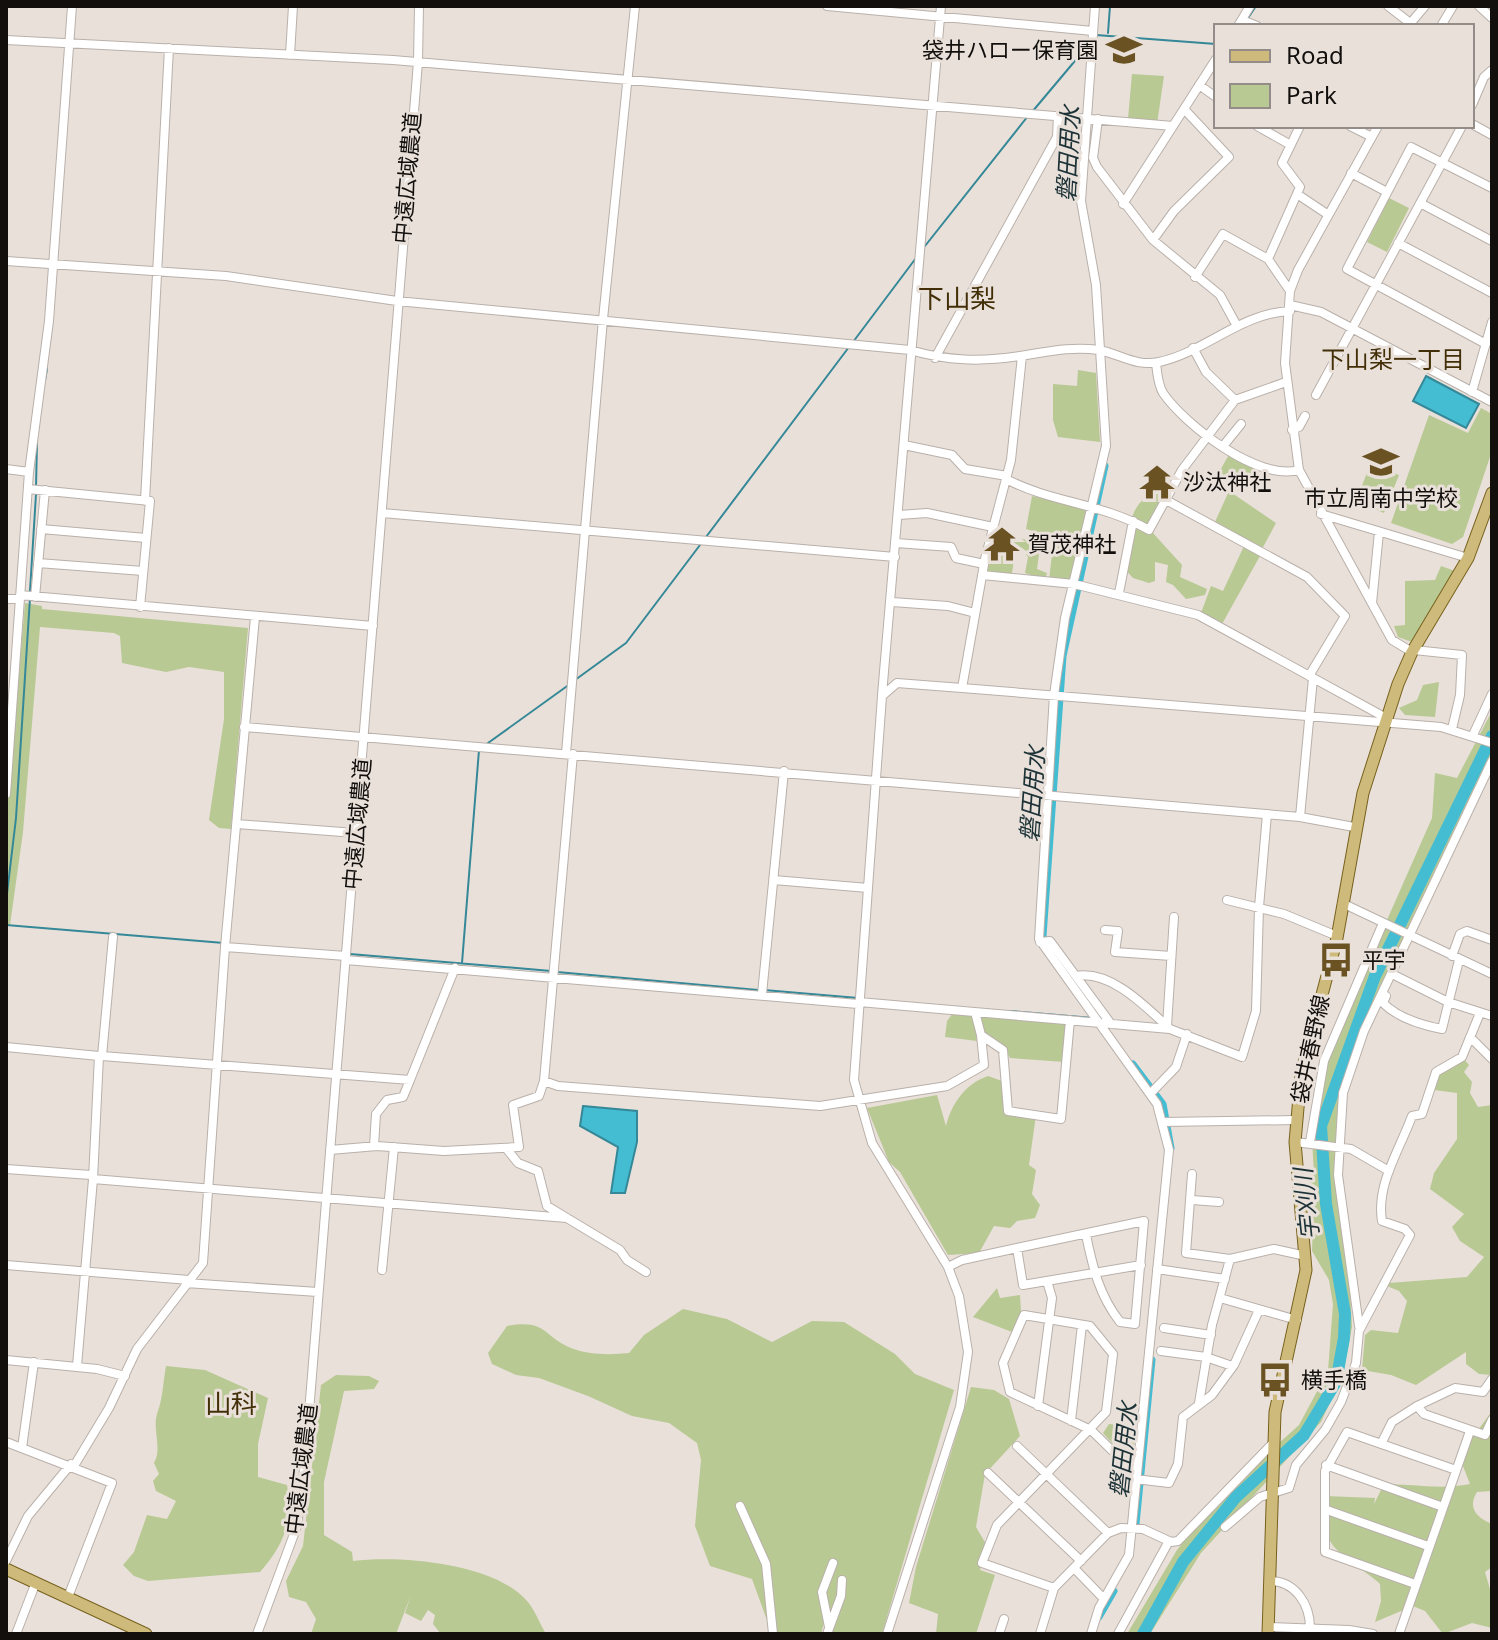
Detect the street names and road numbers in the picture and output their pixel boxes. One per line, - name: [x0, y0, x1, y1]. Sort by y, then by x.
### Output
- street label: 中遠広域農道: [385, 111, 427, 245]
- street label: 中遠広域農道: [335, 757, 377, 891]
- street label: 袋井春野線: [1283, 992, 1335, 1106]
- street label: 中遠広域農道: [277, 1402, 323, 1536]

